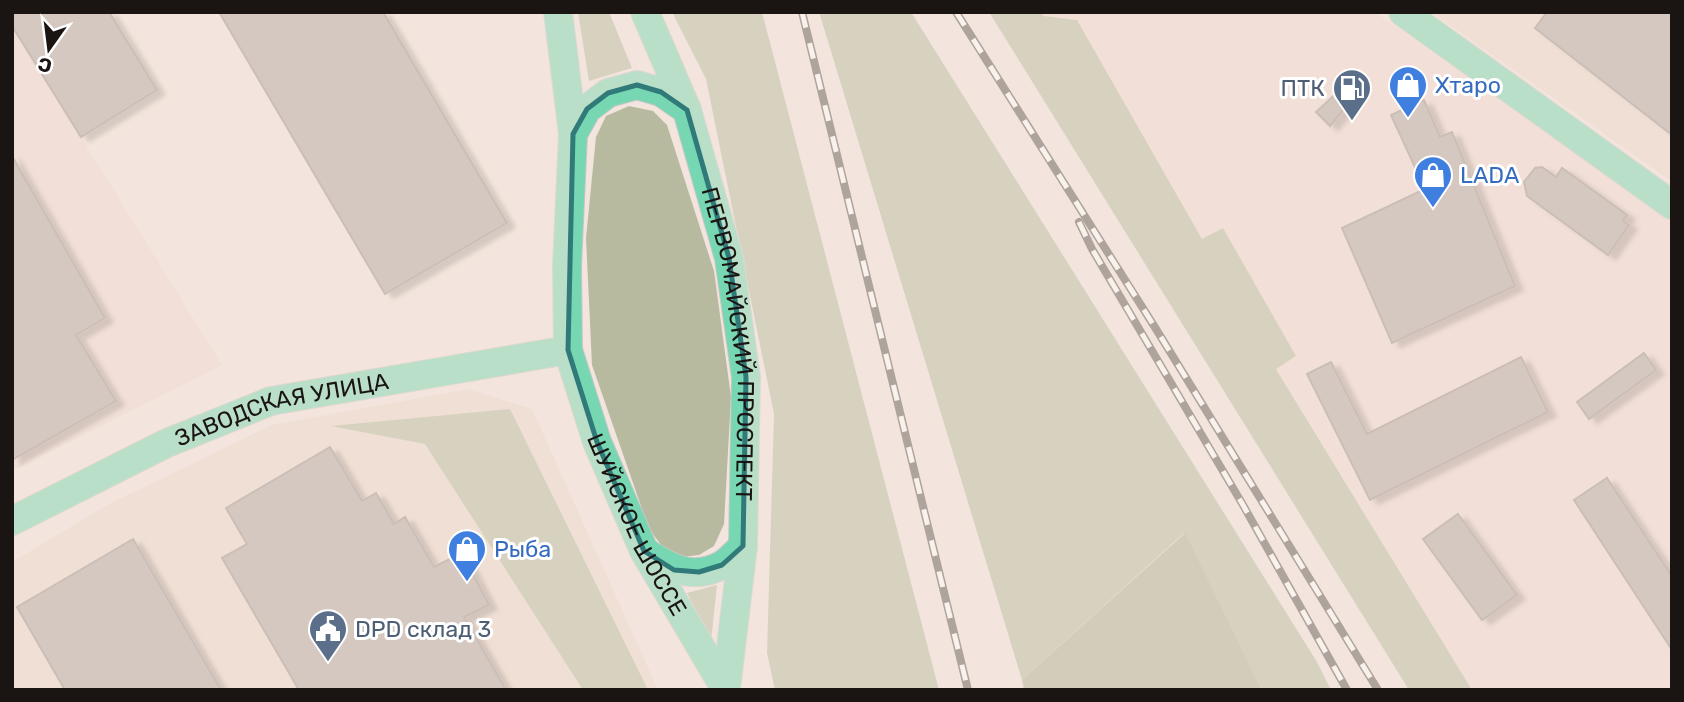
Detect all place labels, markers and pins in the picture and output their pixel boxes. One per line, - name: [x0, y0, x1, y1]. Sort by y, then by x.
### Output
- shop icon: Хтаро: [1387, 64, 1429, 119]
- fuel station icon: ПТК: [1331, 67, 1373, 122]
- place label: Хтаро: [1435, 71, 1501, 99]
- place label: ПТК: [1281, 74, 1325, 102]
- shop icon: LADA: [1412, 154, 1454, 209]
- place label: LADA: [1460, 161, 1519, 189]
- shop icon: Рыба: [446, 528, 488, 583]
- place label: Рыба: [494, 535, 551, 563]
- public building icon: DPD склад 3: [307, 608, 349, 663]
- place label: DPD склад 3: [355, 615, 491, 643]

